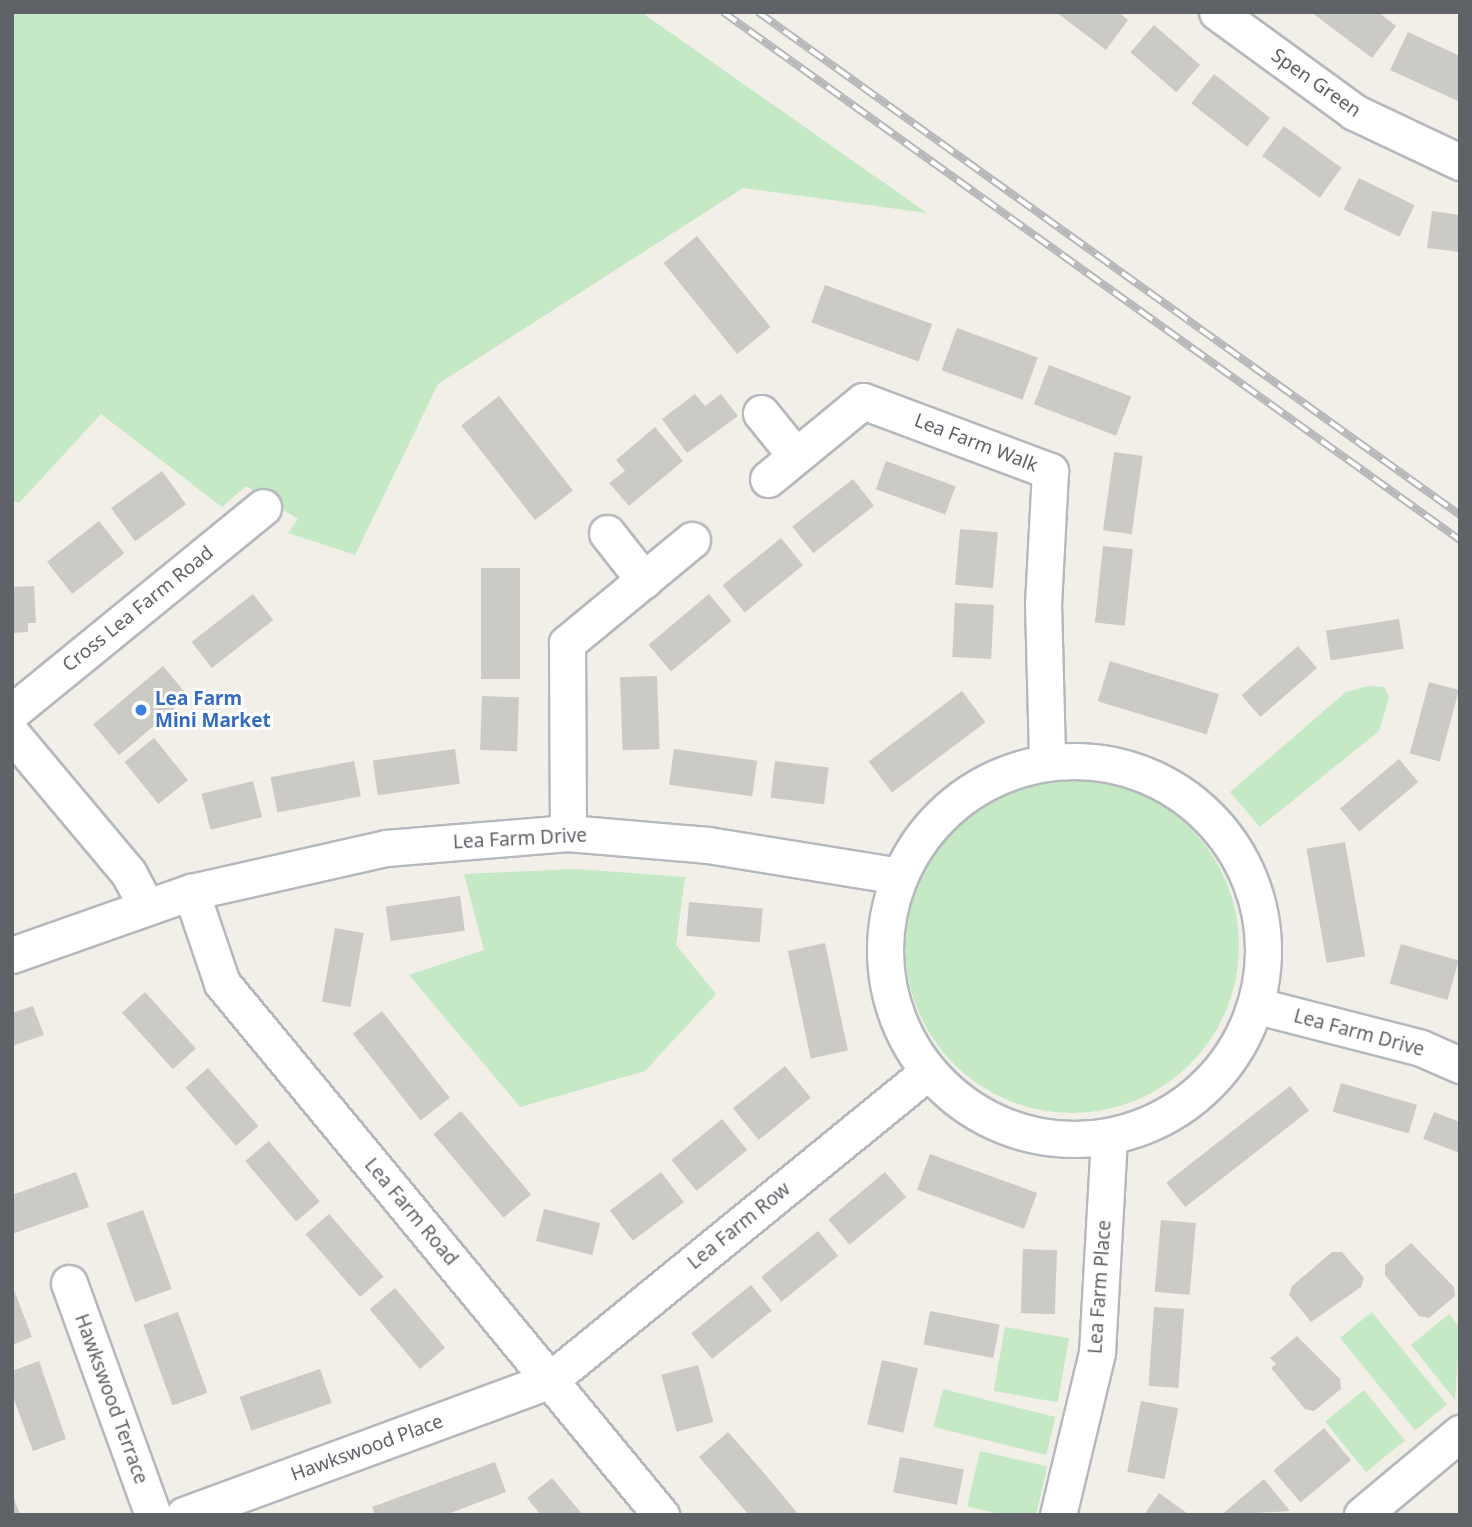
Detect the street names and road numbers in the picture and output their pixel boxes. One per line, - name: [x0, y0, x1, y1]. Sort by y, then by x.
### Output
- street label: Spen Green: [1267, 44, 1365, 122]
- street label: Lea Farm Walk: [911, 409, 1041, 477]
- street label: Cross Lea Farm Road: [58, 541, 218, 677]
- street label: Lea Farm Drive: [452, 824, 588, 854]
- street label: Lea Farm Drive: [1291, 1005, 1427, 1061]
- street label: Lea Farm Road: [360, 1154, 462, 1270]
- street label: Lea Farm Row: [683, 1178, 795, 1274]
- street label: Lea Farm Place: [1084, 1219, 1116, 1355]
- street label: Hawkswood Terrace: [70, 1311, 152, 1487]
- street label: Hawkswood Place: [288, 1410, 446, 1486]

